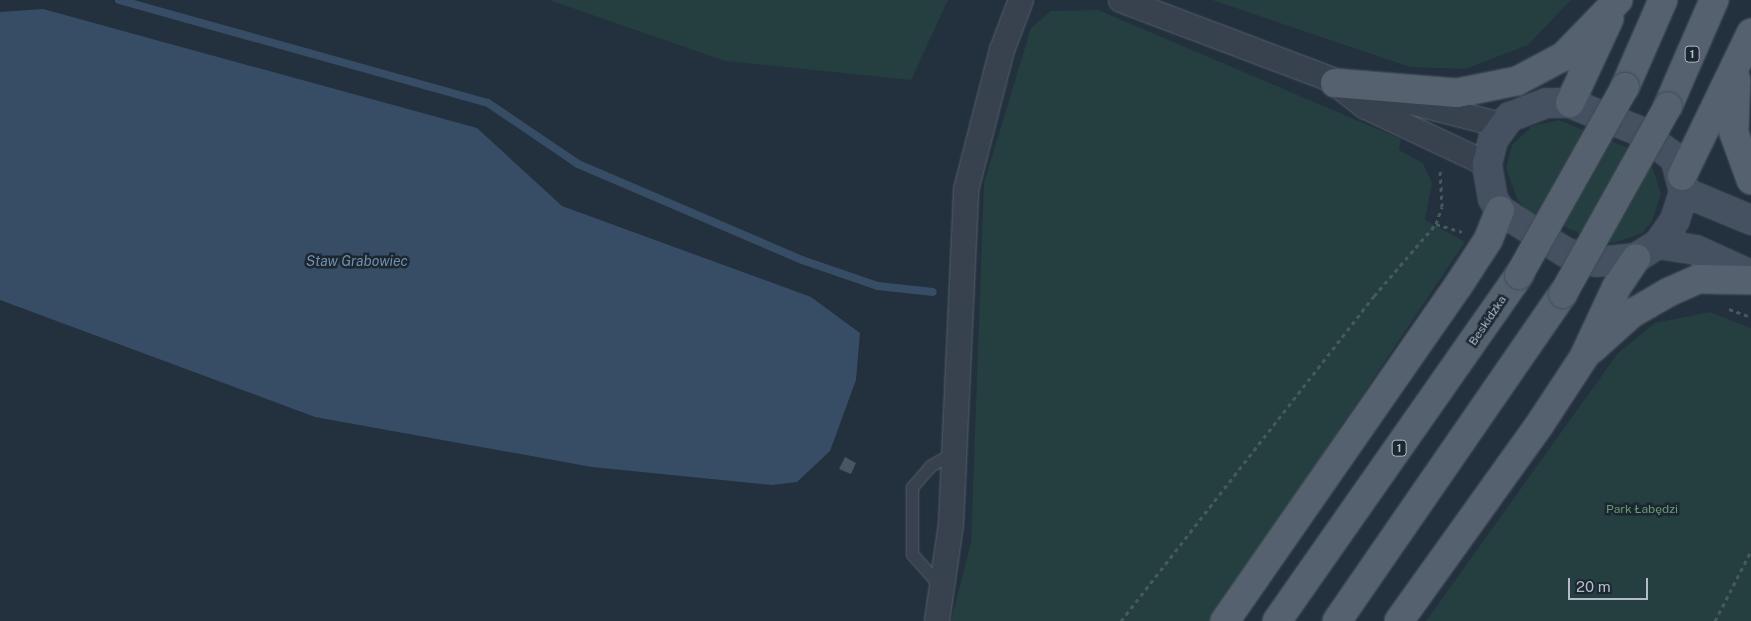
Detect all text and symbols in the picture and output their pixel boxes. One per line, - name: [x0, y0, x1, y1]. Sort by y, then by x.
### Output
- road number: 1: [1684, 46, 1700, 62]
- water label: Staw Grabowiec: [306, 253, 408, 269]
- street label: Beskidzka: [1466, 293, 1510, 349]
- road number: 1: [1392, 439, 1406, 456]
- park label: Park Łabędzi: [1606, 503, 1678, 517]
- scale bar: [1571, 568, 1651, 600]
- text: 20 m: [1576, 578, 1611, 595]

